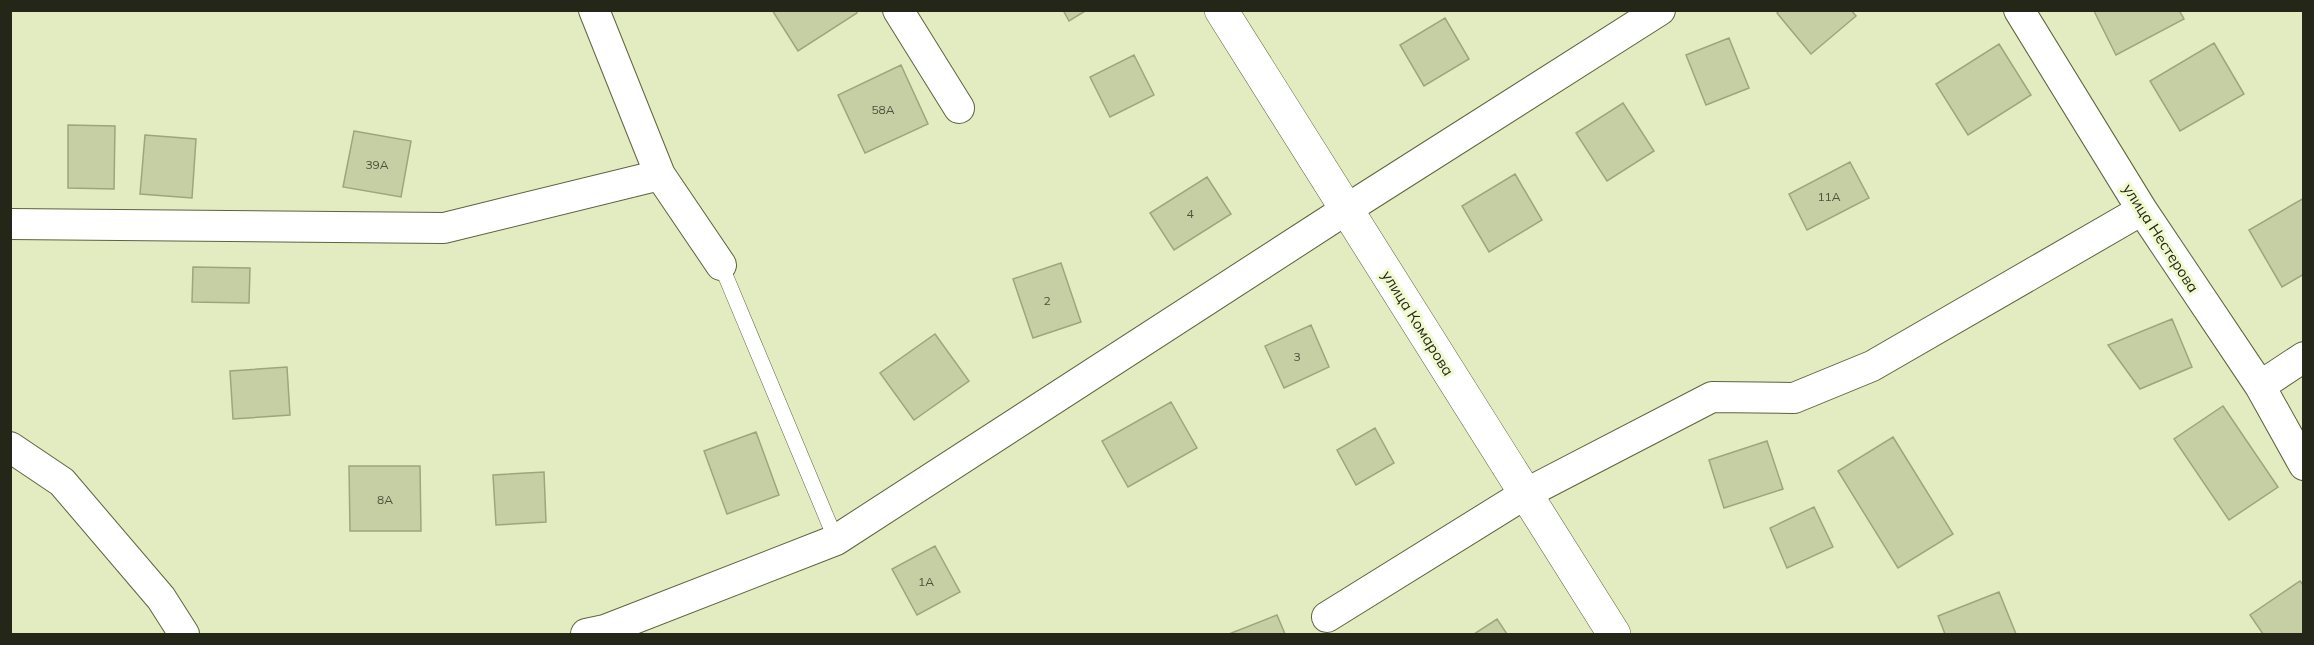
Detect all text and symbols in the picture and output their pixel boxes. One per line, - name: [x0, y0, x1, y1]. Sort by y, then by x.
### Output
- house number: 58А: [871, 102, 895, 117]
- house number: 39А: [365, 157, 389, 172]
- street label: улица Нестерова: [2119, 180, 2203, 296]
- house number: 11А: [1817, 189, 1841, 204]
- house number: 4: [1186, 206, 1194, 221]
- street label: улица Комарова: [1378, 267, 1458, 379]
- house number: 2: [1043, 293, 1051, 308]
- house number: 3: [1293, 349, 1301, 364]
- house number: 8А: [377, 492, 393, 507]
- house number: 1А: [918, 574, 934, 589]

